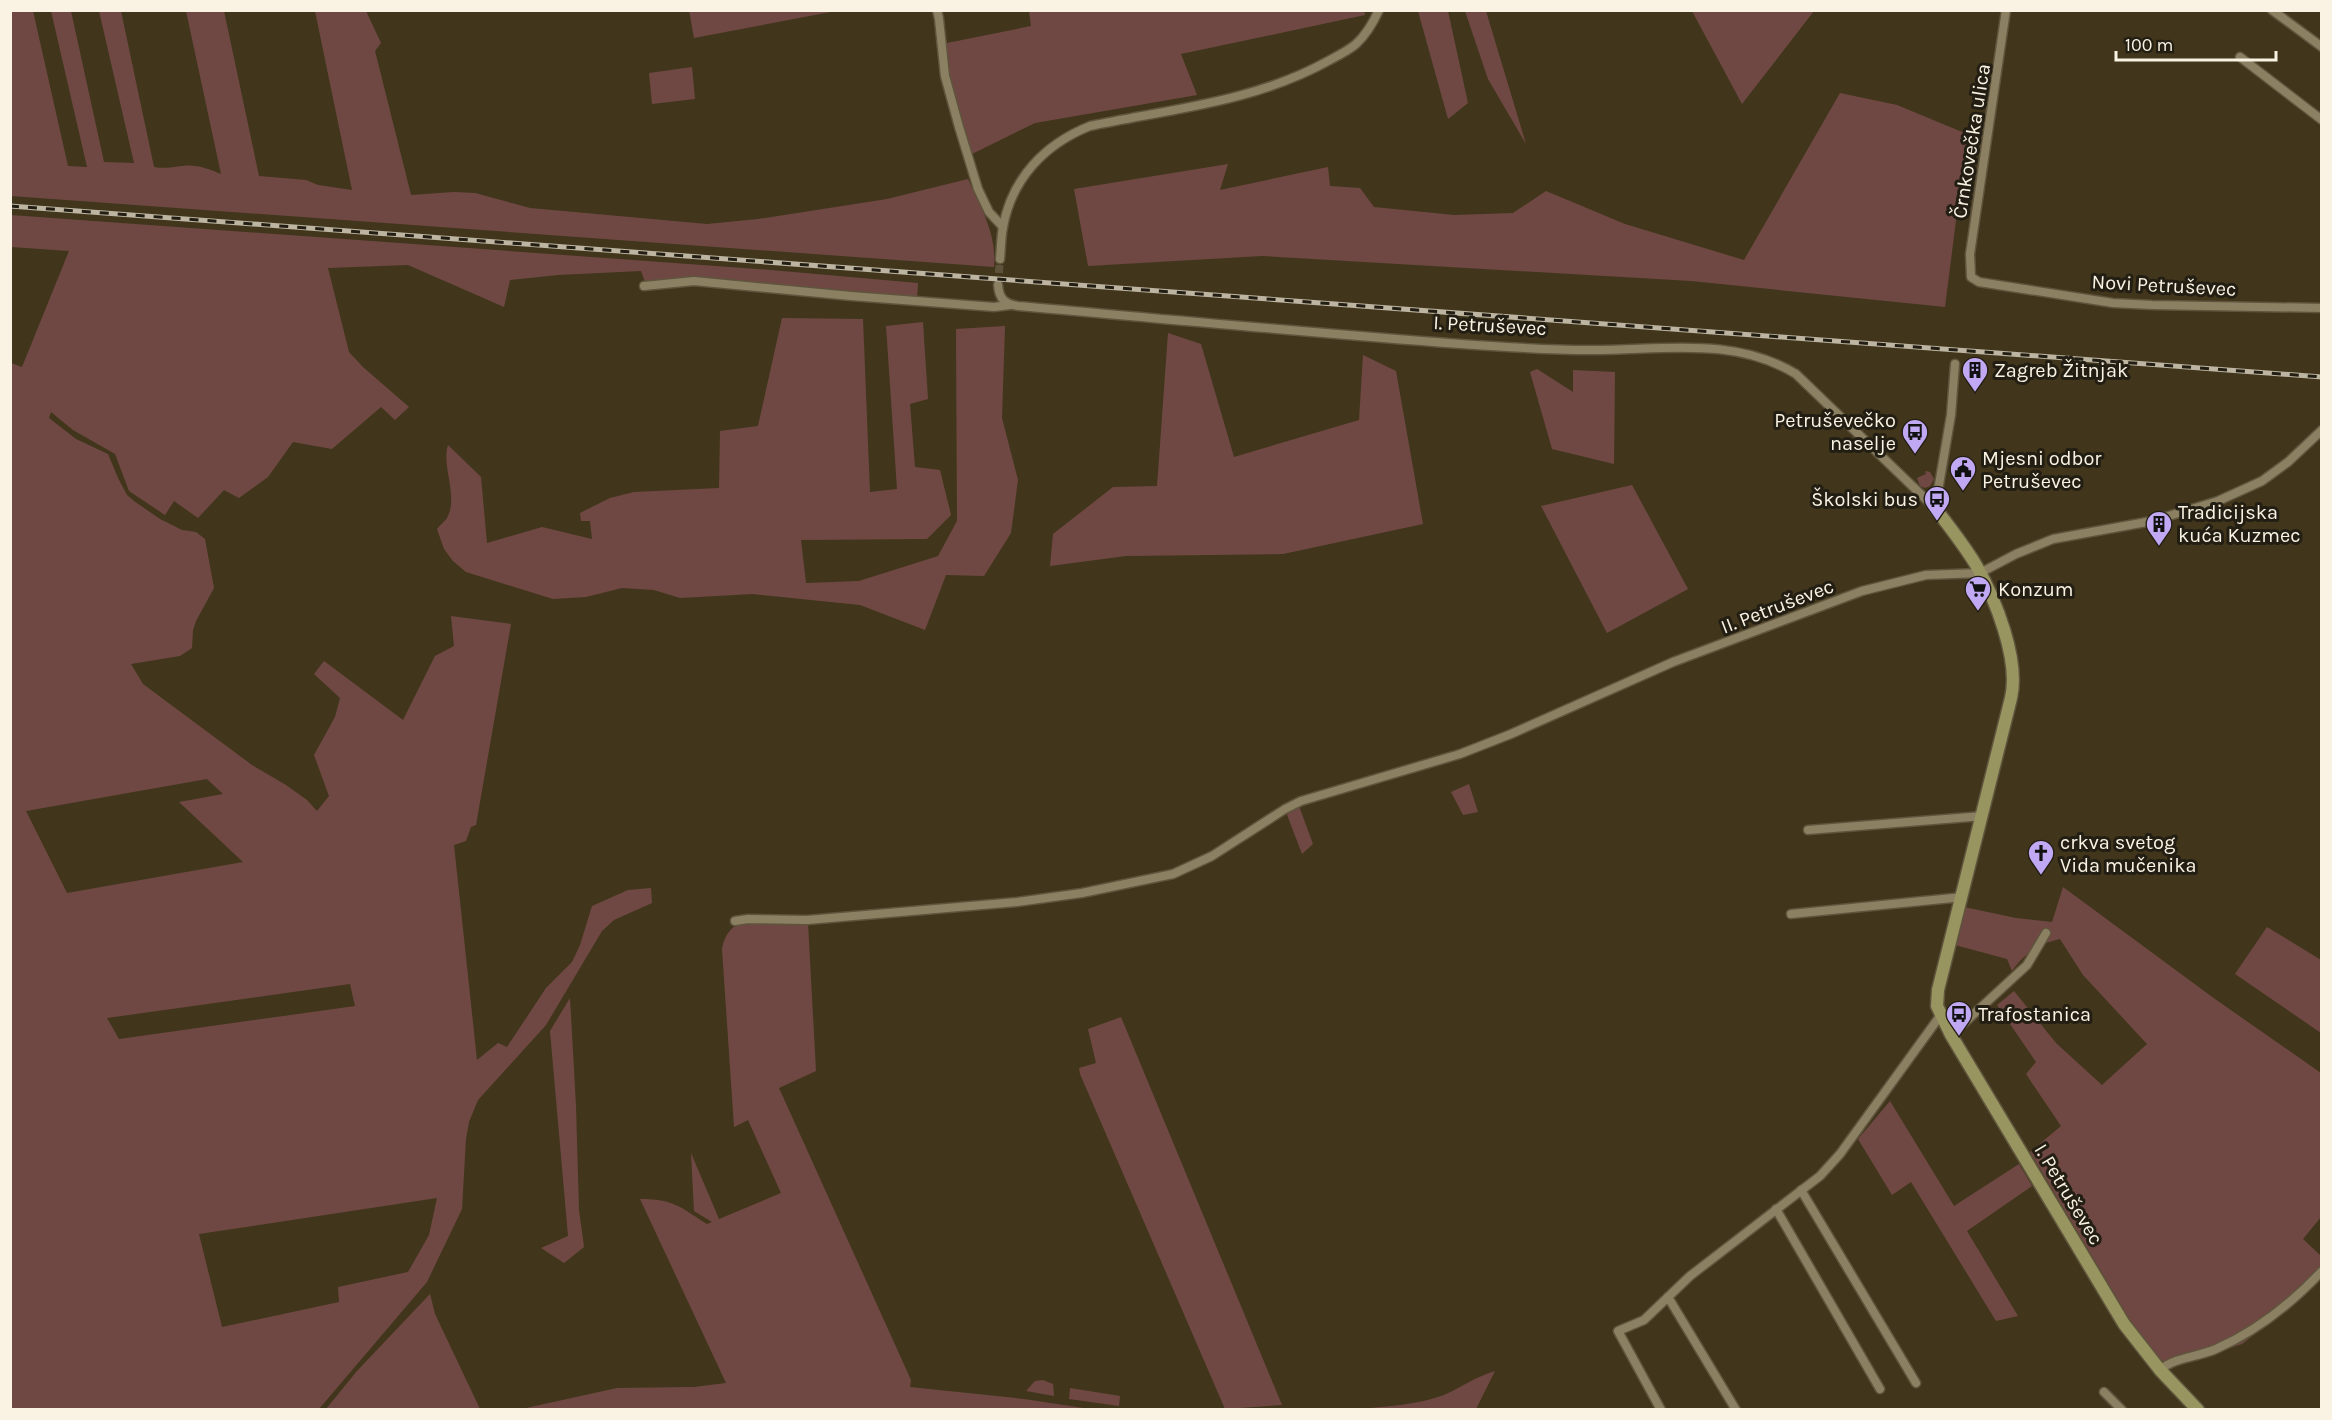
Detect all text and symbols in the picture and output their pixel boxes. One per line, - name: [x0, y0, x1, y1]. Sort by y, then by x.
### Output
- scale bar: [2116, 24, 2276, 62]
- text: 100 m: [2125, 34, 2173, 56]
- street label: Črnkovečka ulica: [1947, 62, 1995, 220]
- street label: Novi Petruševec: [2091, 270, 2237, 301]
- street label: I. Petruševec: [1433, 311, 1547, 340]
- building icon: Zagreb Žitnjak: [1960, 355, 1990, 393]
- place label: Zagreb Žitnjak: [1994, 358, 2128, 382]
- place label: Petruševečko naselje: [1774, 409, 1896, 455]
- bus stop icon: Petruševečko naselje: [1900, 417, 1930, 455]
- place label: Mjesni odbor Petruševec: [1982, 447, 2102, 493]
- public building icon: Mjesni odbor Petruševec: [1948, 454, 1978, 492]
- bus stop icon: Školski bus: [1922, 484, 1952, 522]
- place label: Školski bus: [1811, 487, 1918, 511]
- place label: Tradicijska kuća Kuzmec: [2178, 501, 2301, 547]
- building icon: Tradicijska kuća Kuzmec: [2144, 509, 2174, 547]
- street label: II. Petruševec: [1717, 574, 1837, 639]
- supermarket icon: Konzum: [1963, 574, 1993, 612]
- place label: Konzum: [1998, 578, 2073, 601]
- place label: crkva svetog Vida mučenika: [2060, 831, 2197, 877]
- church icon: crkva svetog Vida mučenika: [2026, 838, 2056, 876]
- bus stop icon: Trafostanica: [1944, 999, 1974, 1037]
- place label: Trafostanica: [1978, 1003, 2091, 1026]
- street label: I. Petruševec: [2029, 1140, 2108, 1249]

